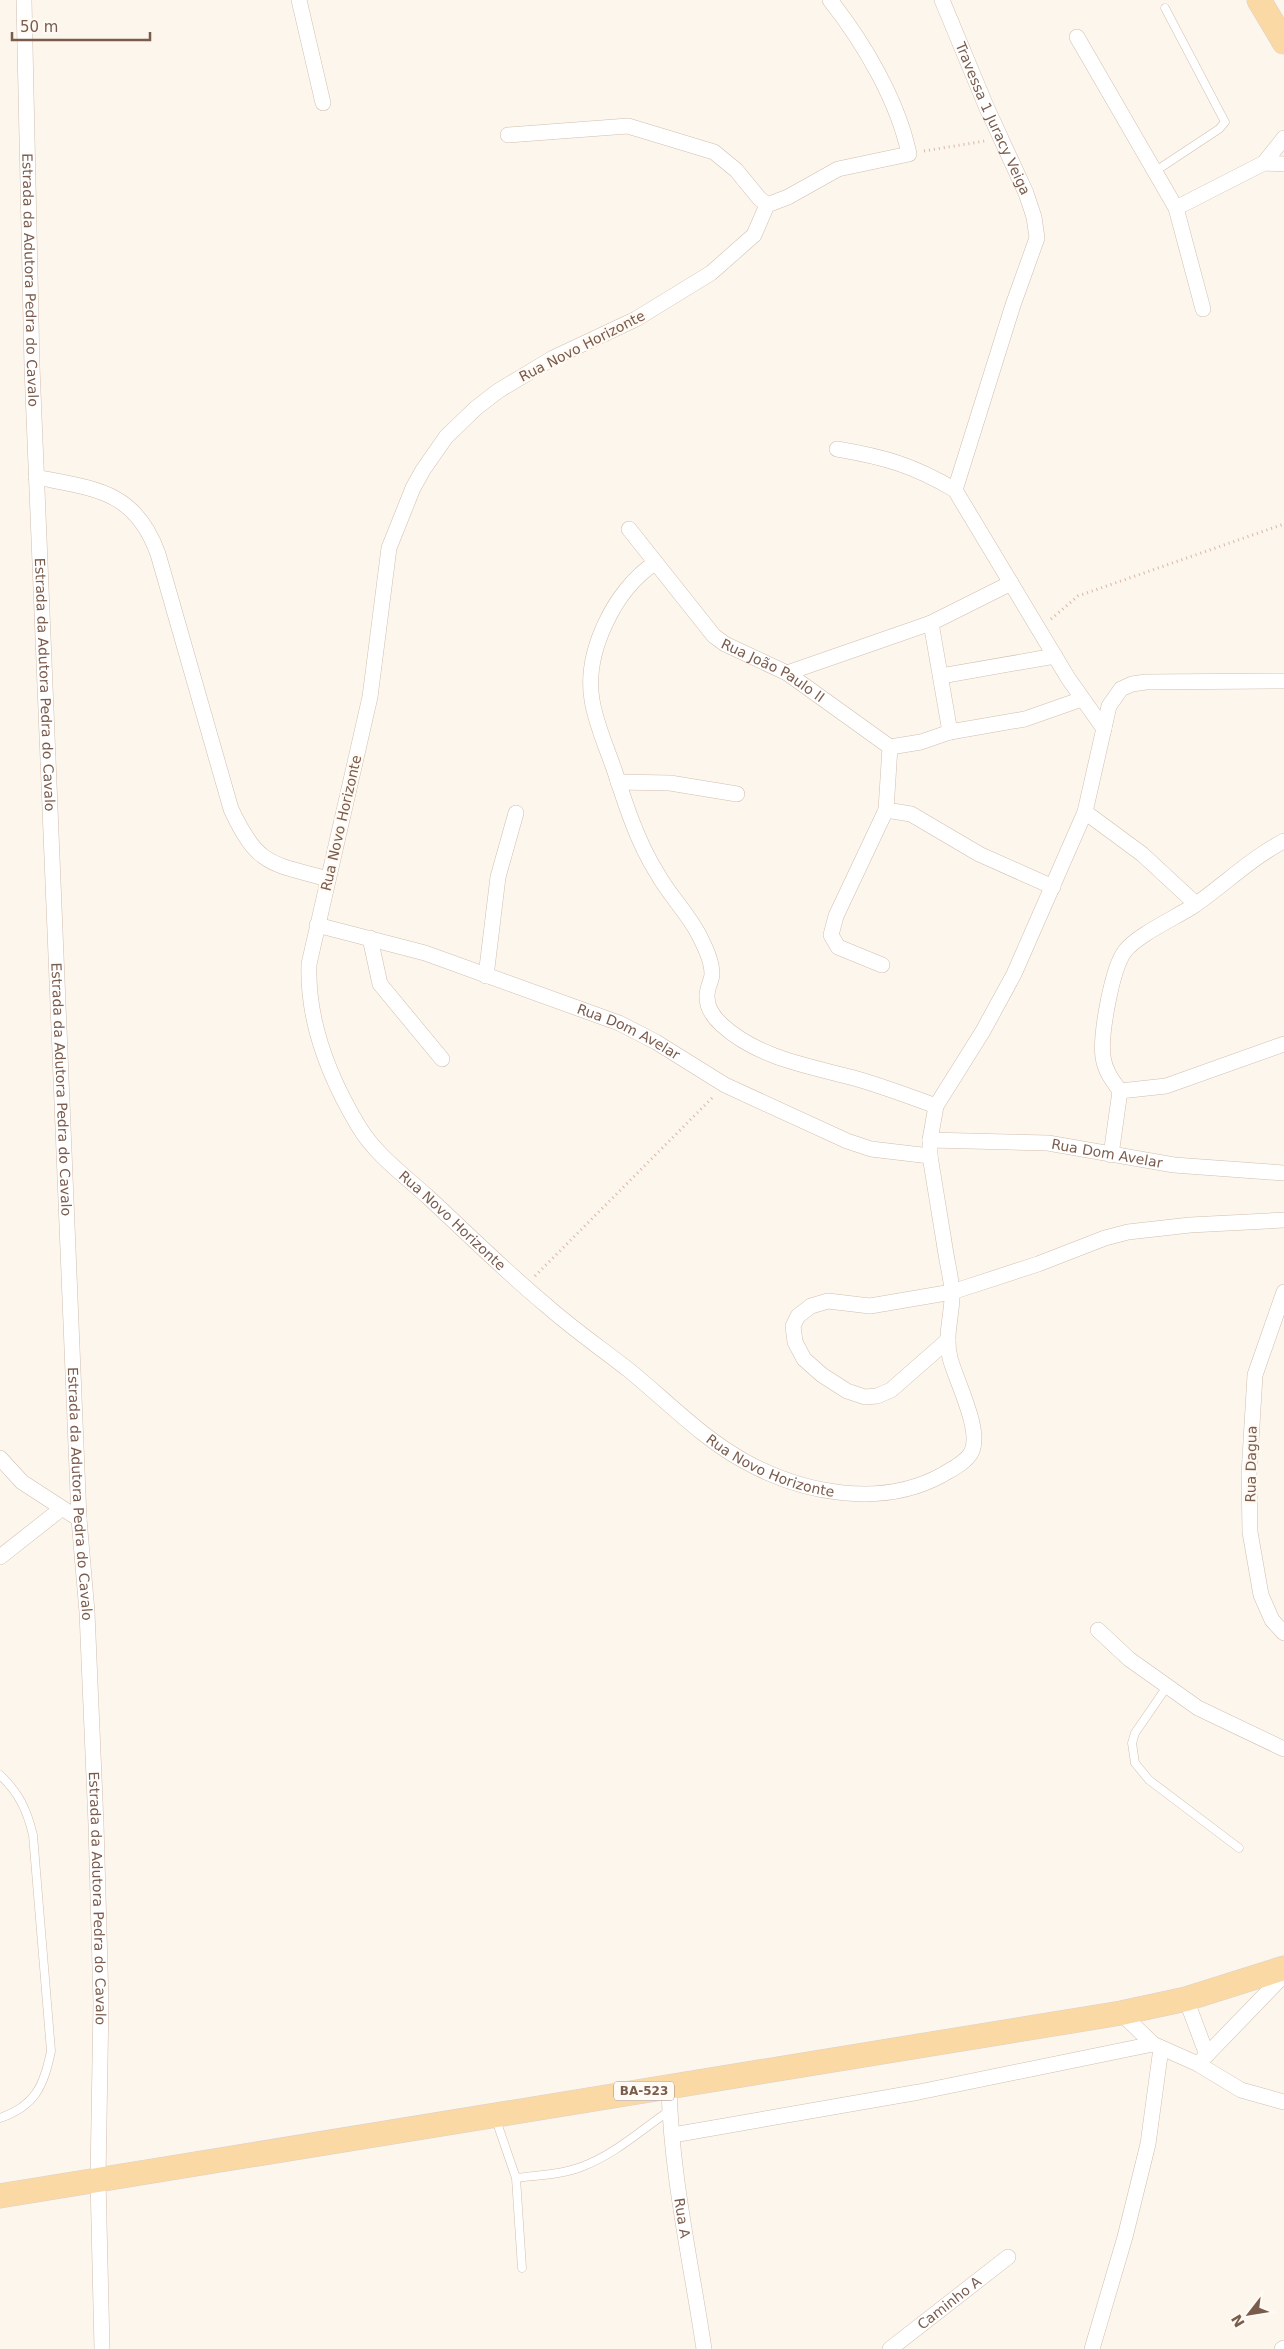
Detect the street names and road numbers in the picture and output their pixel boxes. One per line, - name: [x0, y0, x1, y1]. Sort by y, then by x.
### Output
- street label: Travessa 1 Juracy Veiga: [952, 39, 1034, 197]
- street label: Estrada da Adutora Pedra do Cavalo: [19, 153, 42, 407]
- street label: Rua Novo Horizonte: [516, 307, 648, 385]
- street label: Estrada da Adutora Pedra do Cavalo: [32, 558, 58, 812]
- street label: Rua João Paulo II: [719, 635, 828, 705]
- street label: Rua Novo Horizonte: [318, 753, 364, 893]
- street label: Estrada da Adutora Pedra do Cavalo: [48, 962, 75, 1216]
- street label: Rua Dom Avelar: [575, 1001, 683, 1063]
- street label: Rua Dom Avelar: [1050, 1136, 1164, 1171]
- street label: Rua Novo Horizonte: [396, 1167, 509, 1274]
- street label: Estrada da Adutora Pedra do Cavalo: [65, 1367, 95, 1621]
- street label: Rua Dagua: [1242, 1426, 1260, 1502]
- street label: Rua Novo Horizonte: [703, 1431, 836, 1500]
- street label: Estrada da Adutora Pedra do Cavalo: [86, 1771, 109, 2025]
- road number: BA-523: [614, 2082, 674, 2100]
- street label: Rua A: [671, 2197, 694, 2240]
- street label: Caminho A: [914, 2273, 984, 2333]

